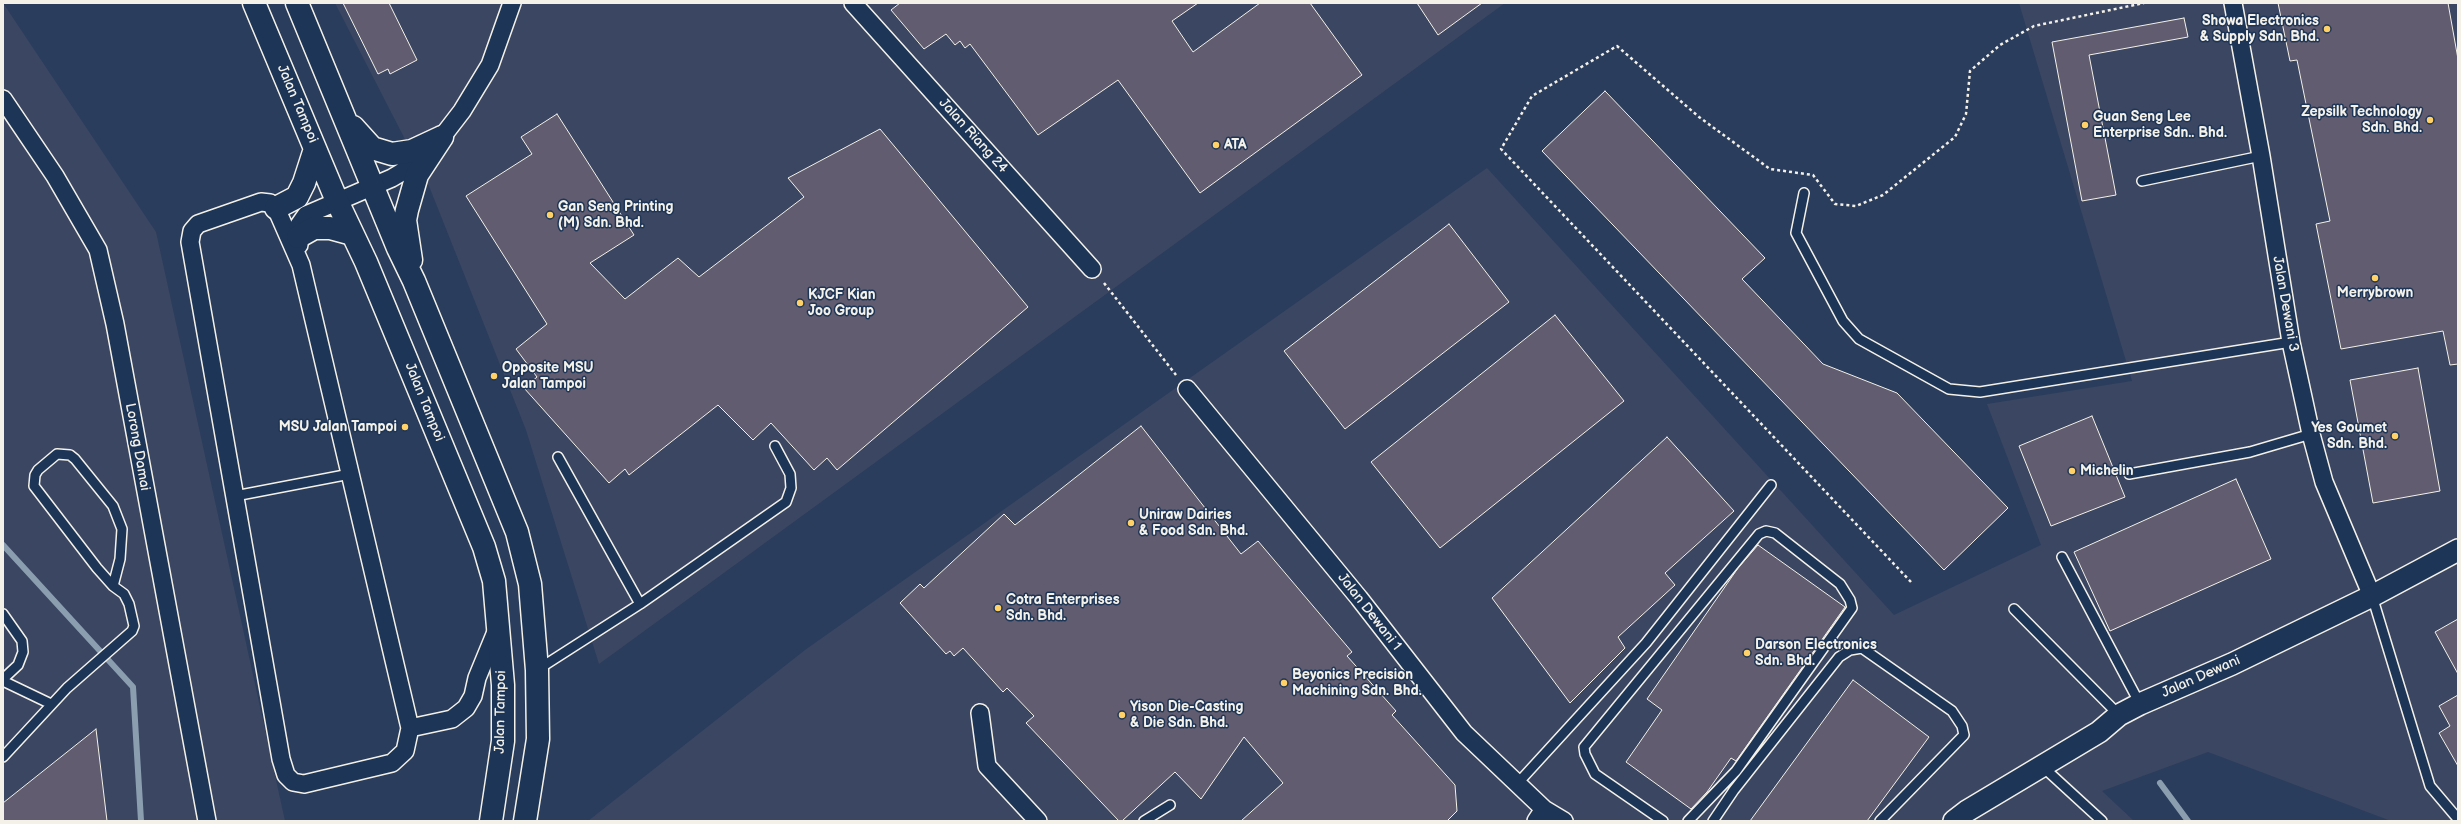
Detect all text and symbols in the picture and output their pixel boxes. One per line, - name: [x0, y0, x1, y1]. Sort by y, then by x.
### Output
- place label: Showa Electronics & Supply Sdn. Bhd.: [2200, 13, 2319, 46]
- marker: Showa Electronics & Supply Sdn. Bhd.: [2322, 24, 2332, 34]
- street label: Jalan Tampoi: [273, 62, 321, 146]
- street label: Jalan Riang 24: [935, 95, 1011, 177]
- place label: Zepsilk Technology Sdn. Bhd.: [2301, 104, 2422, 136]
- place label: Guan Seng Lee Enterprise Sdn.. Bhd.: [2093, 109, 2227, 142]
- marker: Zepsilk Technology Sdn. Bhd.: [2425, 115, 2435, 125]
- marker: Guan Seng Lee Enterprise Sdn.. Bhd.: [2080, 120, 2090, 130]
- place label: ATA: [1224, 137, 1246, 153]
- marker: ATA: [1211, 140, 1221, 150]
- place label: Gan Seng Printing (M) Sdn. Bhd.: [558, 199, 673, 232]
- marker: Gan Seng Printing (M) Sdn. Bhd.: [545, 210, 555, 220]
- street label: Jalan Dewani 3: [2268, 255, 2302, 353]
- marker: Merrybrown: [2370, 273, 2380, 283]
- place label: Merrybrown: [2337, 285, 2413, 301]
- place label: KJCF Kian Joo Group: [808, 287, 876, 320]
- marker: KJCF Kian Joo Group: [795, 298, 805, 308]
- street label: Jalan Tampoi: [401, 360, 447, 444]
- place label: Opposite MSU Jalan Tampoi: [502, 360, 593, 392]
- marker: Opposite MSU Jalan Tampoi: [489, 371, 499, 381]
- street label: Lorong Damai: [121, 402, 153, 492]
- place label: MSU Jalan Tampoi: [279, 419, 397, 435]
- place label: Yes Goumet Sdn. Bhd.: [2311, 420, 2387, 452]
- marker: MSU Jalan Tampoi: [400, 422, 410, 432]
- marker: Yes Goumet Sdn. Bhd.: [2390, 431, 2400, 441]
- place label: Michelin: [2080, 463, 2134, 479]
- marker: Michelin: [2067, 466, 2077, 476]
- place label: Uniraw Dairies & Food Sdn. Bhd.: [1139, 507, 1248, 540]
- marker: Uniraw Dairies & Food Sdn. Bhd.: [1126, 518, 1136, 528]
- street label: Jalan Dewani 1: [1334, 570, 1404, 654]
- place label: Cotra Enterprises Sdn. Bhd.: [1006, 592, 1120, 624]
- marker: Cotra Enterprises Sdn. Bhd.: [993, 603, 1003, 613]
- place label: Darson Electronics Sdn. Bhd.: [1755, 637, 1877, 670]
- marker: Darson Electronics Sdn. Bhd.: [1742, 648, 1752, 658]
- street label: Jalan Dewani: [2159, 652, 2243, 702]
- place label: Beyonics Precision Machining Sdn. Bhd.: [1292, 667, 1422, 700]
- street label: Jalan Tampoi: [492, 670, 510, 754]
- marker: Beyonics Precision Machining Sdn. Bhd.: [1279, 678, 1289, 688]
- place label: Yison Die-Casting & Die Sdn. Bhd.: [1130, 699, 1243, 732]
- marker: Yison Die-Casting & Die Sdn. Bhd.: [1117, 710, 1127, 720]

